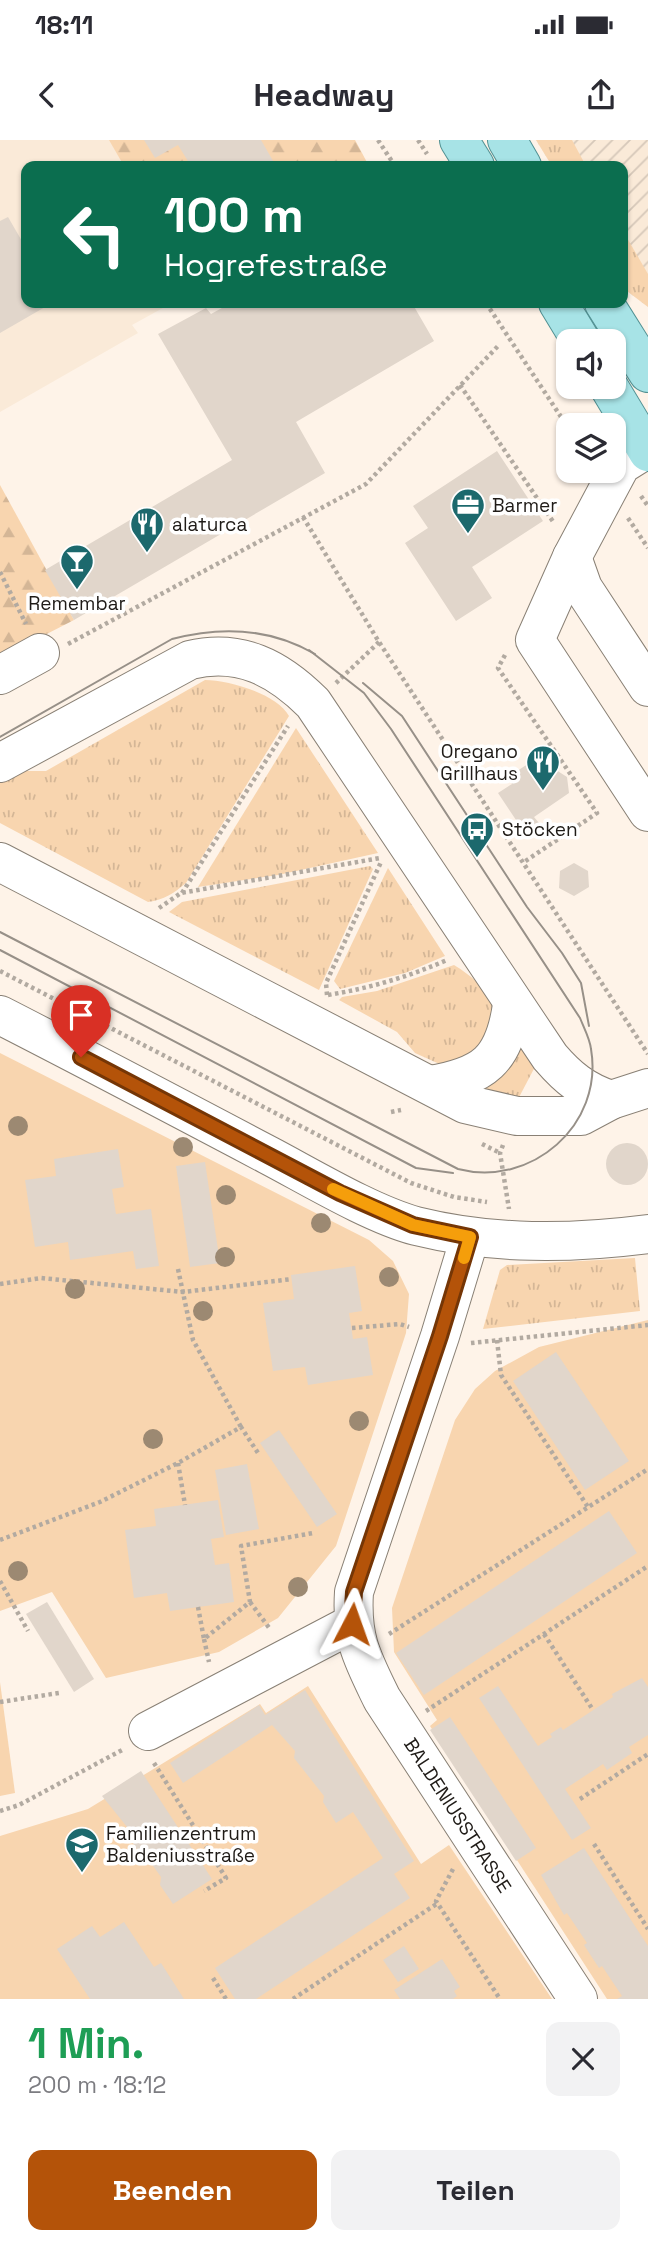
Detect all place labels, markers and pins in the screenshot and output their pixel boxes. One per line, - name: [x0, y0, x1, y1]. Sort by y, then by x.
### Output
- office icon: Barmer: [449, 486, 487, 535]
- place label: Barmer: [492, 493, 557, 518]
- restaurant icon: alaturca: [128, 505, 166, 554]
- place label: alaturca: [172, 512, 247, 537]
- bar icon: Remembar: [58, 542, 96, 591]
- place label: Remembar: [28, 591, 126, 616]
- place label: Oregano Grillhaus: [440, 739, 518, 786]
- restaurant icon: Oregano Grillhaus: [524, 743, 562, 792]
- bus stop icon: Stöcken: [458, 810, 496, 859]
- place label: Stöcken: [502, 817, 578, 842]
- pin: [51, 985, 111, 1057]
- place label: Familienzentrum Baldeniusstraße: [106, 1821, 256, 1868]
- school or university icon: Familienzentrum Baldeniusstraße: [63, 1825, 101, 1874]

